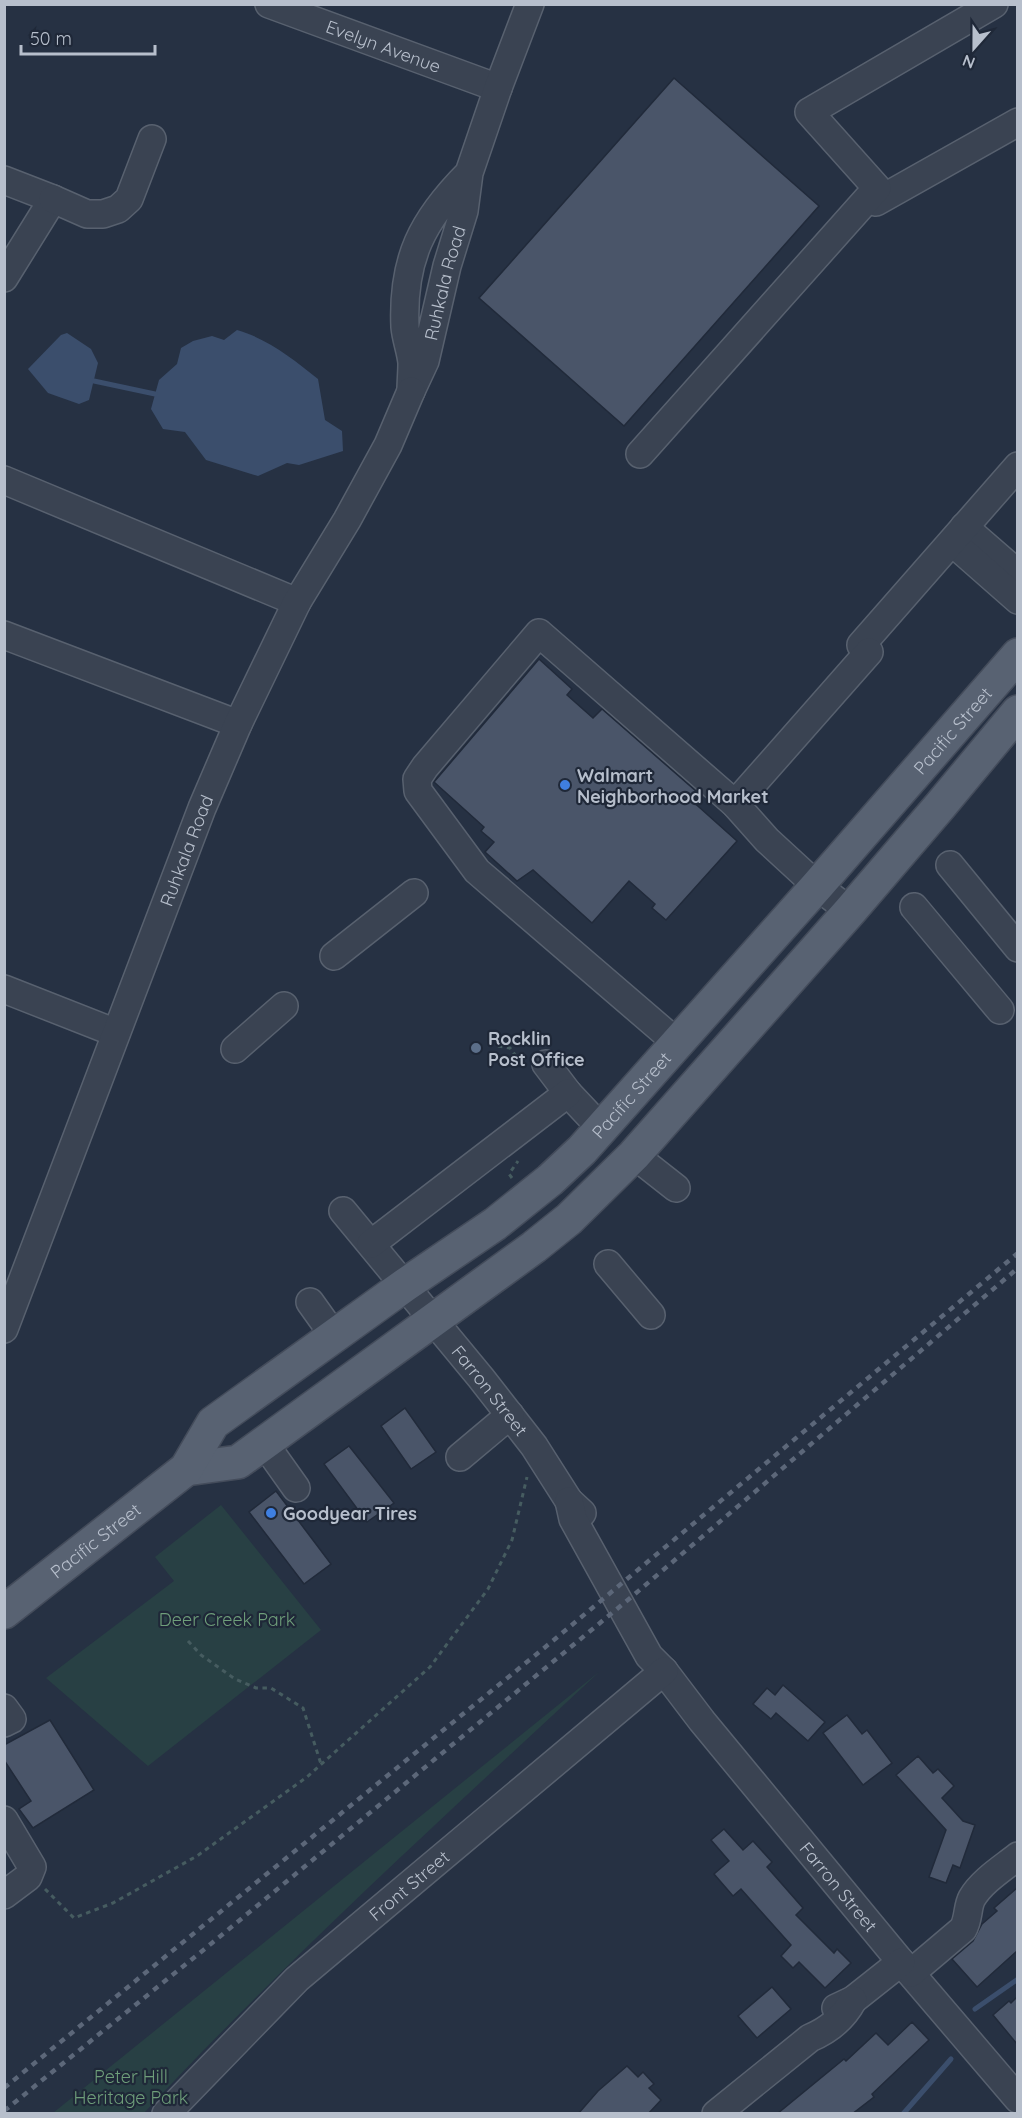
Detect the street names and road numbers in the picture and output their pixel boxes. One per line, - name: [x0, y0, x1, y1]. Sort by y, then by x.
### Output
- street label: Evelyn Avenue: [323, 14, 444, 78]
- street label: Ruhkala Road: [419, 223, 470, 343]
- street label: Pacific Street: [908, 682, 997, 779]
- street label: Ruhkala Road: [154, 791, 218, 909]
- street label: Pacific Street: [586, 1047, 676, 1143]
- street label: Farron Street: [447, 1340, 533, 1440]
- street label: Pacific Street: [45, 1498, 145, 1583]
- street label: Farron Street: [795, 1837, 883, 1936]
- street label: Front Street: [364, 1845, 454, 1926]

